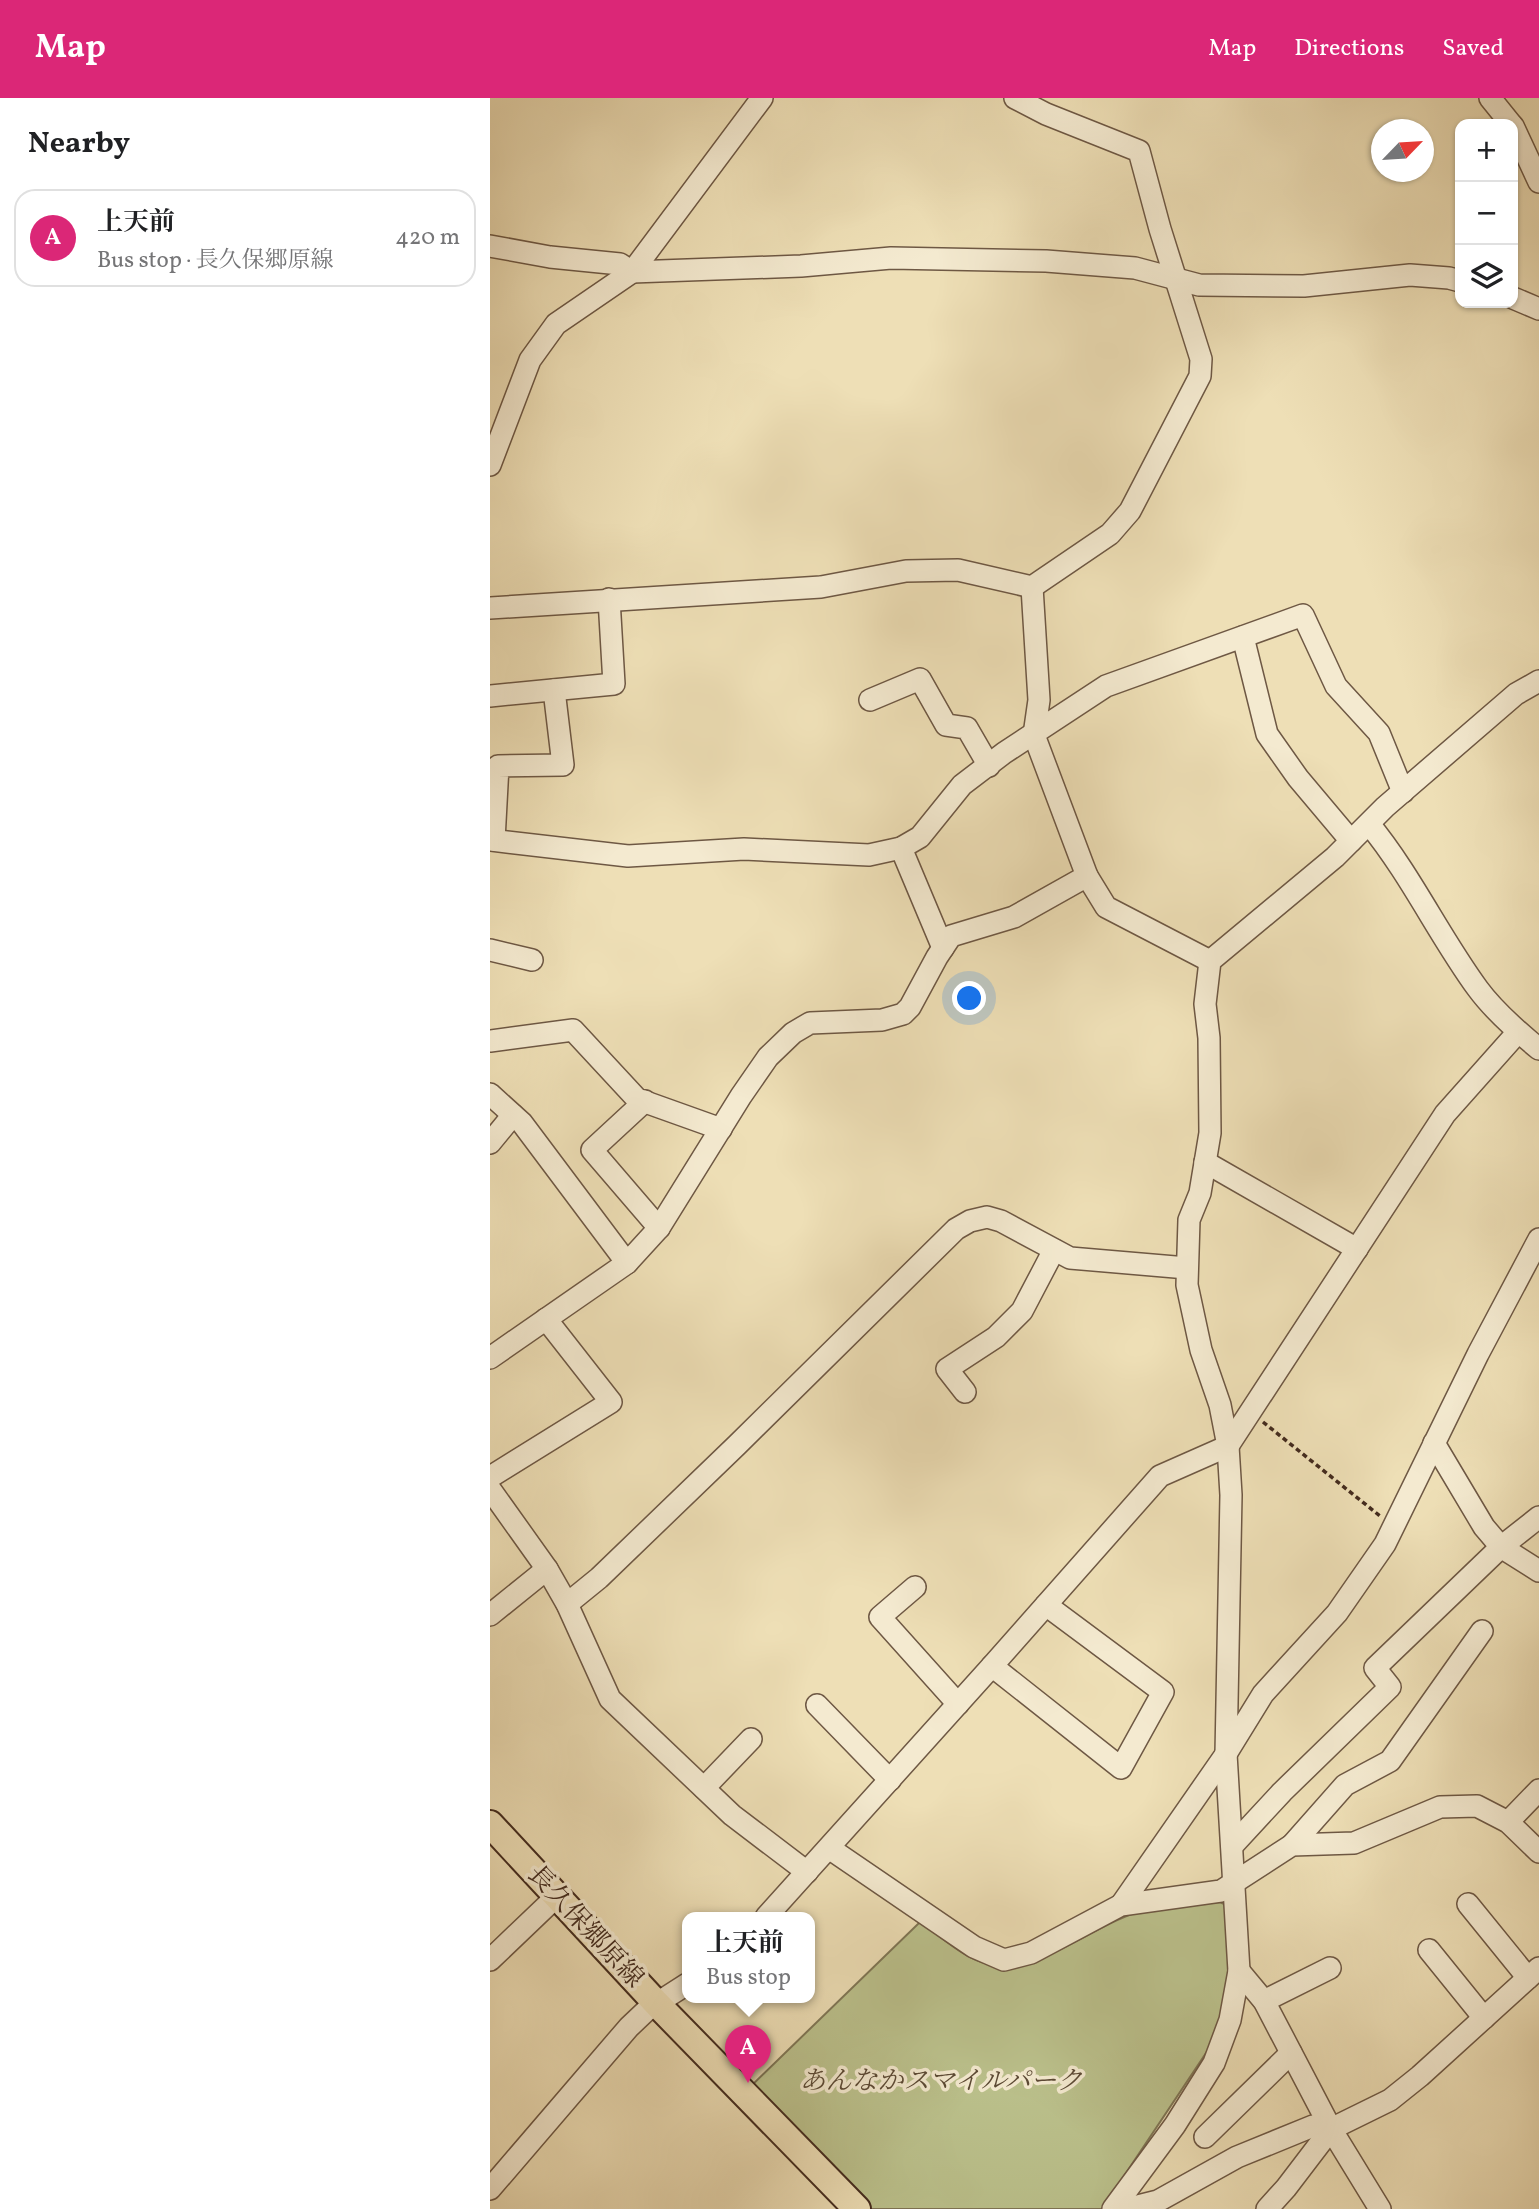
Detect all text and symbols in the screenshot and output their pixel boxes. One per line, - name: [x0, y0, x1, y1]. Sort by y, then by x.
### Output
- text: Map: [35, 26, 106, 72]
- text: Map: [1208, 32, 1256, 66]
- text: Directions: [1294, 32, 1404, 66]
- text: Saved: [1442, 32, 1504, 66]
- north arrow: [1371, 119, 1434, 182]
- map controls: [1455, 119, 1518, 308]
- button: +: [1455, 119, 1518, 182]
- text: Nearby: [28, 123, 130, 165]
- button: −: [1455, 182, 1518, 245]
- text: 上天前: [97, 205, 175, 241]
- text: A: [45, 222, 61, 254]
- text: 420 m: [395, 222, 460, 254]
- text: Bus stop · 長久保郷原線: [97, 245, 334, 277]
- button: layers: [1455, 245, 1518, 308]
- your location: [952, 981, 986, 1015]
- street label: 長久保郷原線: [519, 1858, 651, 1996]
- popup: [682, 1912, 815, 2003]
- text: 上天前: [706, 1926, 784, 1962]
- text: Bus stop: [706, 1962, 791, 1994]
- pin: A: [725, 2025, 771, 2083]
- park label: あんなかスマイルパーク: [799, 2064, 1083, 2100]

